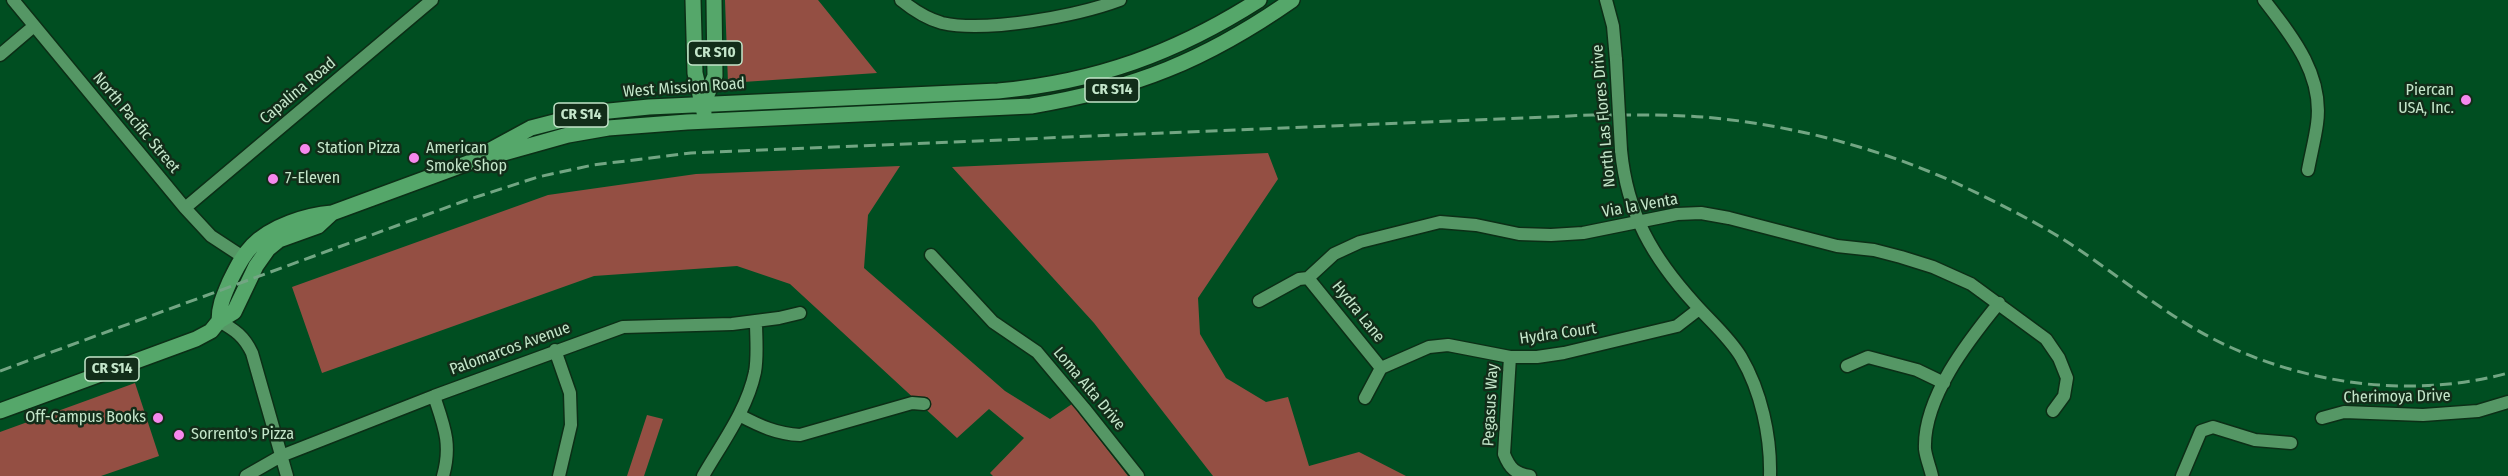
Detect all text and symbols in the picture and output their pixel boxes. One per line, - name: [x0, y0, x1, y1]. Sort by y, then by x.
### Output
- road number: CR S10: [688, 41, 742, 65]
- street label: North Las Flores Drive: [1588, 44, 1620, 188]
- street label: Capalina Road: [256, 54, 340, 128]
- street label: North Pacific Street: [88, 69, 184, 177]
- street label: West Mission Road: [622, 74, 746, 102]
- road number: CR S14: [1085, 78, 1139, 102]
- place label: Piercan USA, Inc.: [2398, 81, 2454, 119]
- marker: Piercan USA, Inc.: [2459, 93, 2473, 107]
- road number: CR S14: [554, 103, 608, 127]
- place label: Station Pizza: [317, 139, 400, 159]
- place label: American Smoke Shop: [426, 139, 507, 177]
- marker: Station Pizza: [298, 142, 312, 156]
- marker: American Smoke Shop: [407, 151, 421, 165]
- place label: 7-Eleven: [285, 169, 340, 189]
- marker: 7-Eleven: [266, 172, 280, 186]
- street label: Via la Venta: [1601, 190, 1679, 222]
- street label: Hydra Lane: [1328, 278, 1388, 346]
- street label: Palomarcos Avenue: [447, 318, 573, 380]
- street label: Hydra Court: [1518, 319, 1598, 349]
- street label: Loma Alta Drive: [1049, 344, 1129, 434]
- road number: CR S14: [85, 357, 139, 381]
- street label: Pegasus Way: [1479, 363, 1503, 447]
- street label: Cherimoya Drive: [2343, 386, 2451, 408]
- place label: Off-Campus Books: [25, 408, 146, 428]
- marker: Off-Campus Books: [151, 411, 165, 425]
- place label: Sorrento's Pizza: [191, 425, 294, 445]
- marker: Sorrento's Pizza: [172, 428, 186, 442]

